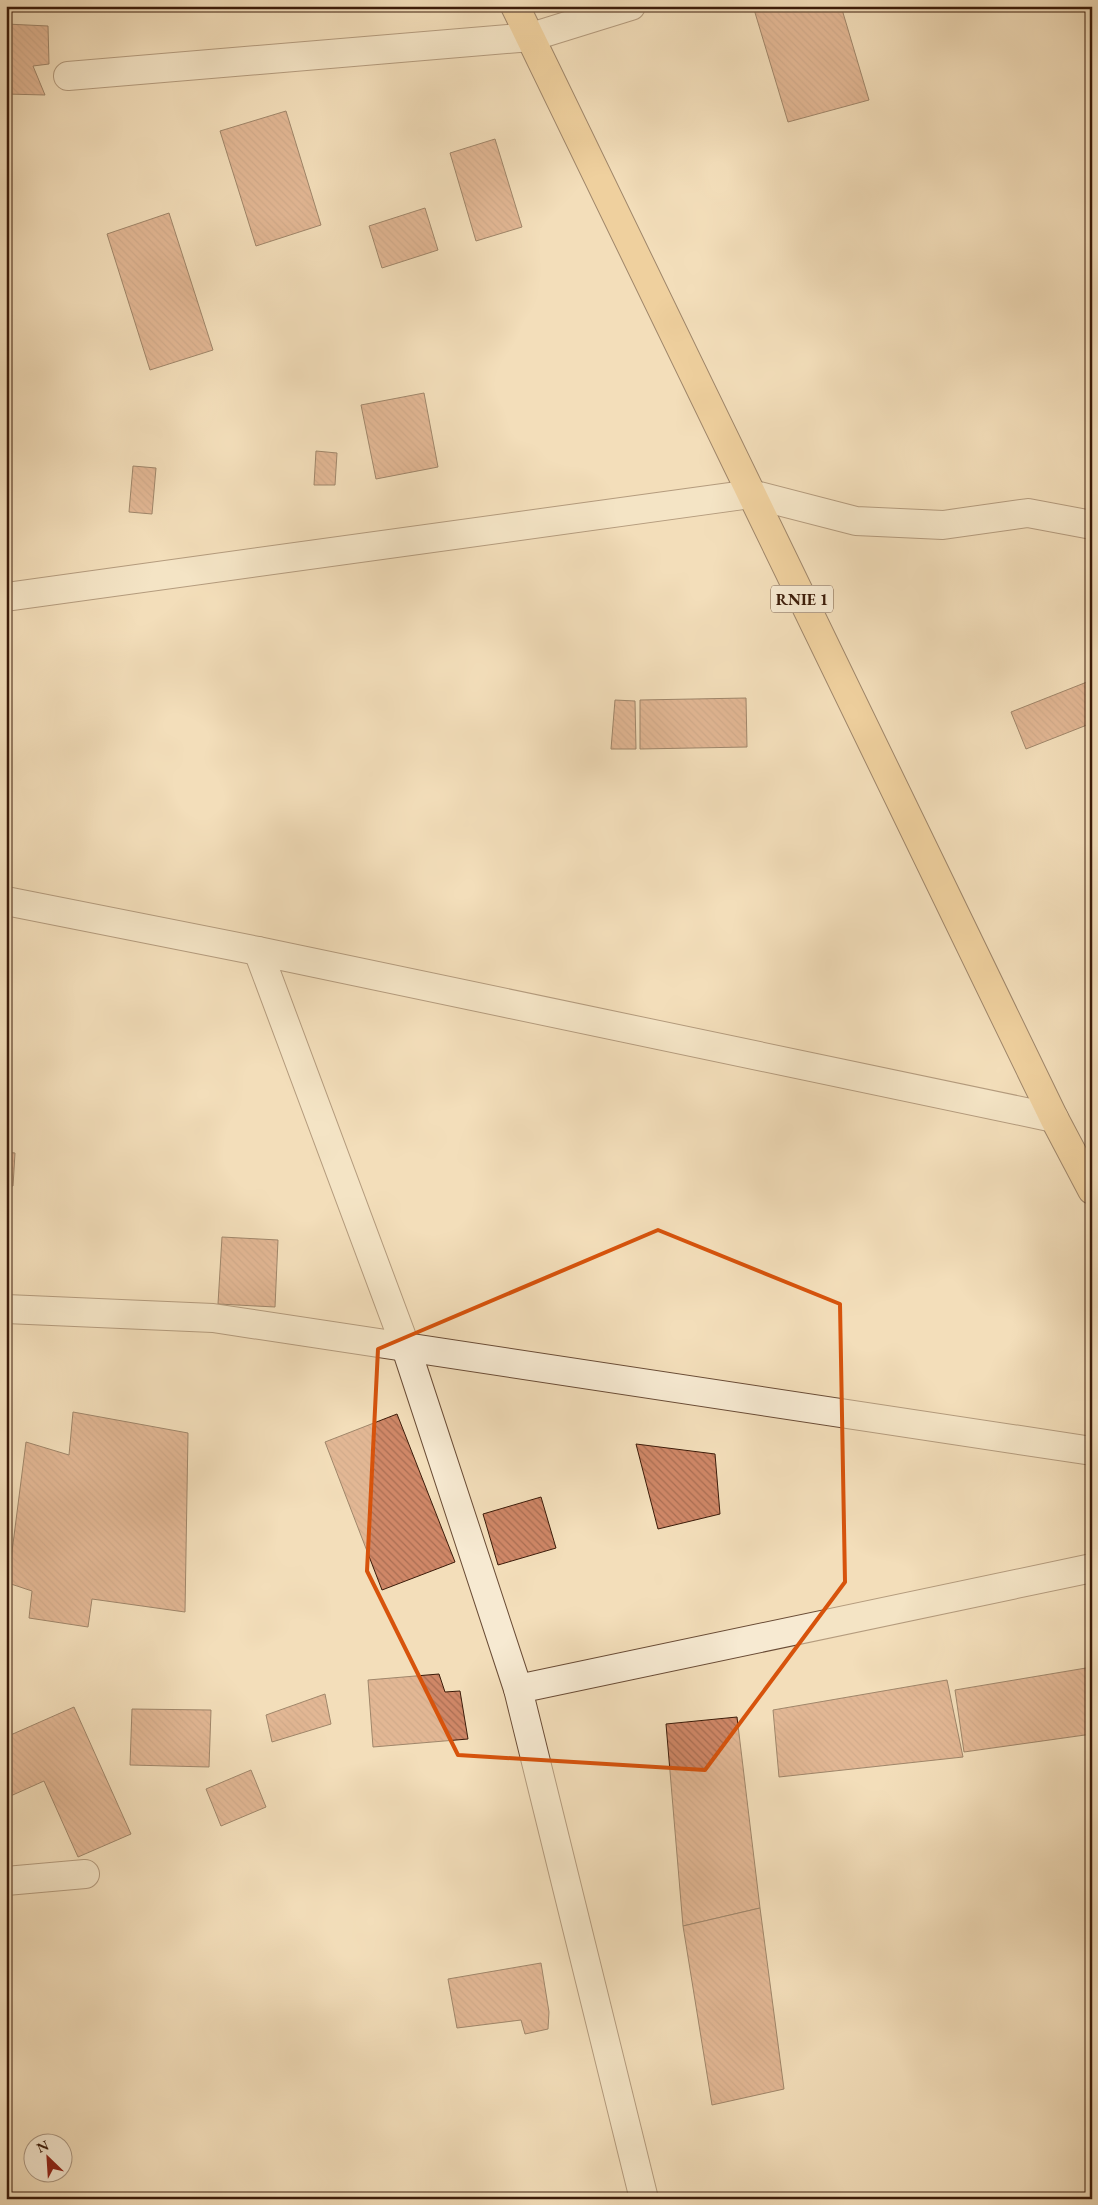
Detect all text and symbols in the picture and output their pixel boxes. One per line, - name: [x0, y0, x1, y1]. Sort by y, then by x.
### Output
- road number: RNIE 1: [771, 586, 833, 612]
- north arrow: [22, 2132, 72, 2182]
- text: N: [34, 2135, 52, 2157]

